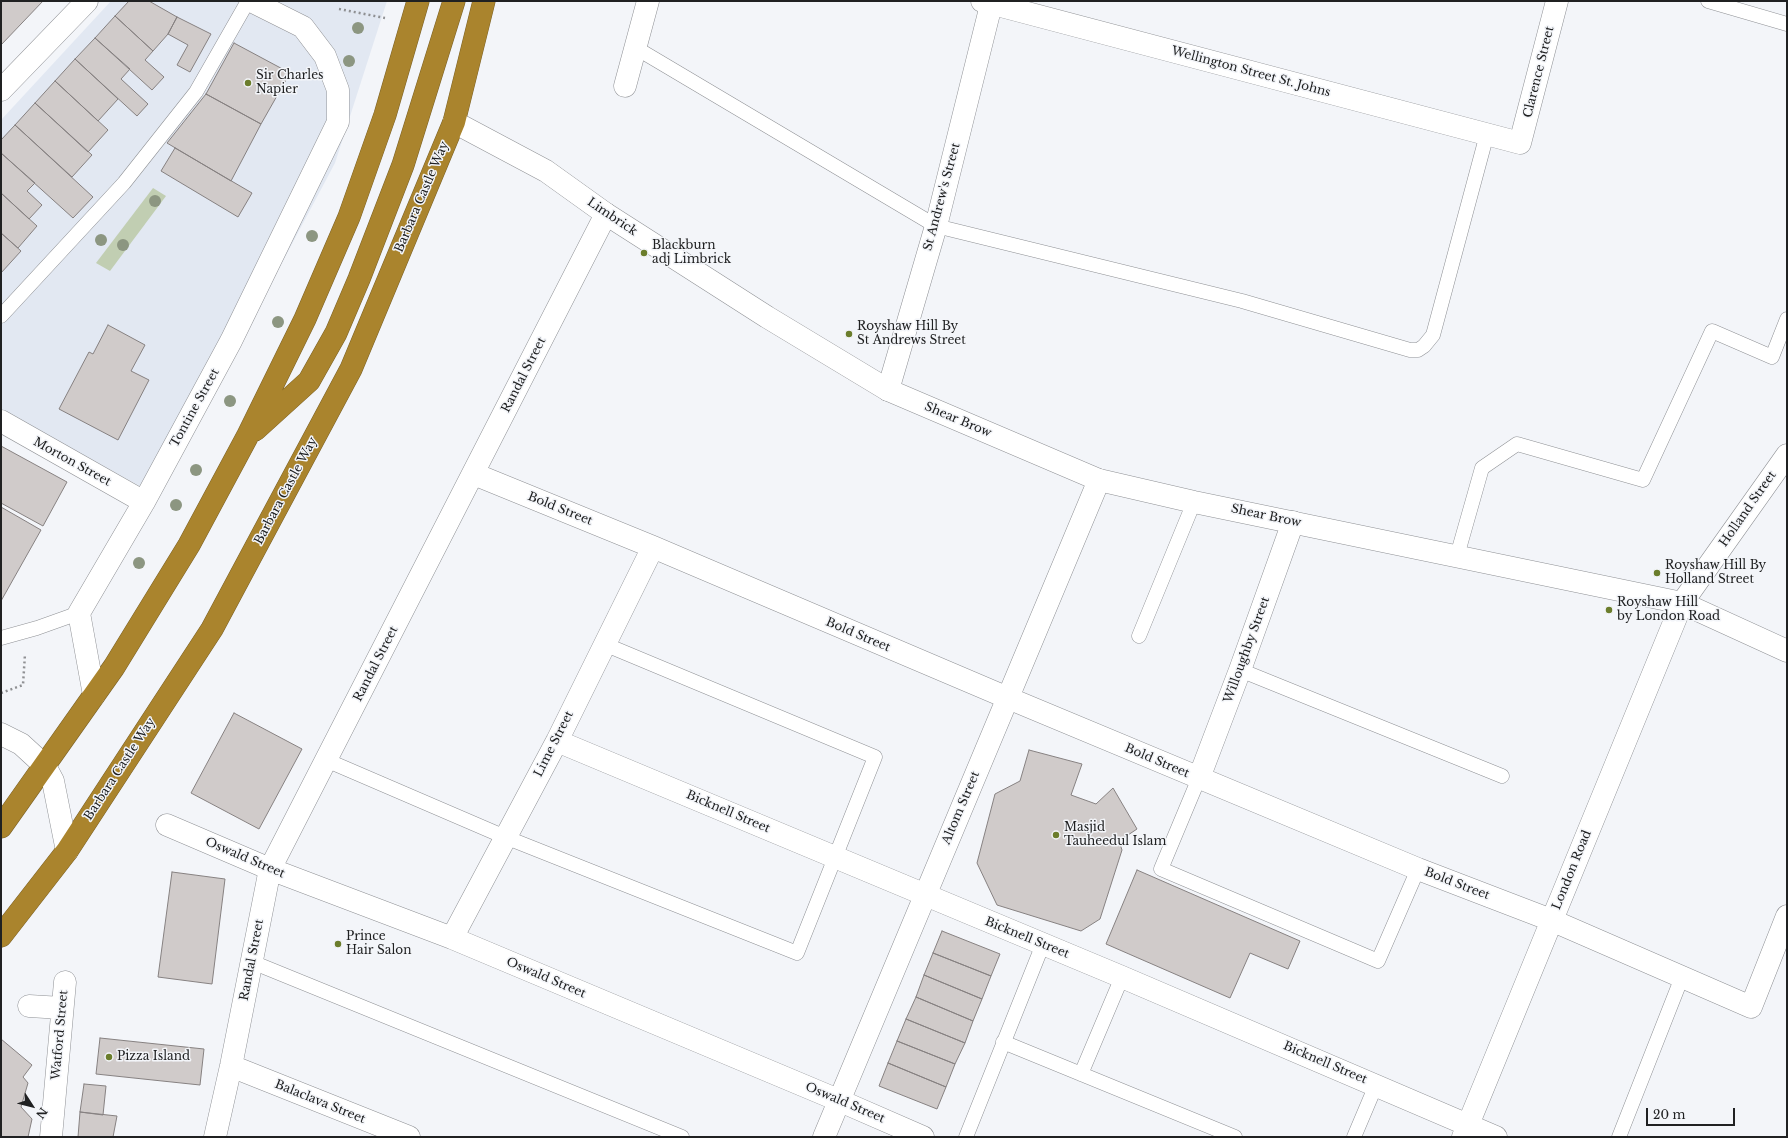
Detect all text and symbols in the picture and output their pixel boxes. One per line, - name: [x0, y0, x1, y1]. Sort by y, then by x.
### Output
- street label: Clarence Street: [1521, 25, 1557, 119]
- street label: Wellington Street St. Johns: [1170, 44, 1332, 100]
- place label: Sir Charles Napier: [256, 69, 323, 97]
- marker: Sir Charles Napier: [243, 78, 253, 88]
- street label: Barbara Castle Way: [392, 139, 452, 255]
- street label: St Andrew's Street: [921, 141, 963, 253]
- street label: Limbrick: [584, 195, 640, 239]
- place label: Blackburn adj Limbrick: [652, 239, 731, 267]
- marker: Blackburn adj Limbrick: [639, 248, 649, 258]
- place label: Royshaw Hill By St Andrews Street: [857, 320, 966, 348]
- marker: Royshaw Hill By St Andrews Street: [844, 329, 854, 339]
- street label: Randal Street: [499, 335, 549, 415]
- street label: Tontine Street: [167, 366, 223, 450]
- street label: Shear Brow: [922, 399, 994, 441]
- street label: Morton Street: [31, 435, 113, 489]
- street label: Barbara Castle Way: [252, 435, 320, 547]
- street label: Holland Street: [1717, 468, 1779, 550]
- street label: Bold Street: [526, 489, 594, 529]
- street label: Shear Brow: [1230, 502, 1302, 530]
- place label: Royshaw Hill By Holland Street: [1665, 559, 1766, 587]
- marker: Royshaw Hill By Holland Street: [1652, 568, 1662, 578]
- street label: Willoughby Street: [1221, 595, 1273, 705]
- place label: Royshaw Hill by London Road: [1617, 596, 1720, 624]
- marker: Royshaw Hill by London Road: [1604, 605, 1614, 615]
- street label: Bold Street: [824, 615, 892, 655]
- street label: Randal Street: [351, 624, 401, 704]
- street label: Lime Street: [531, 709, 577, 779]
- street label: Barbara Castle Way: [81, 715, 159, 823]
- street label: Bold Street: [1123, 741, 1191, 781]
- street label: Altom Street: [939, 769, 983, 847]
- street label: Bicknell Street: [684, 788, 772, 836]
- place label: Masjid Tauheedul Islam: [1064, 821, 1166, 849]
- street label: London Road: [1550, 828, 1594, 912]
- marker: Masjid Tauheedul Islam: [1051, 830, 1061, 840]
- street label: Oswald Street: [203, 835, 287, 881]
- street label: Bold Street: [1422, 865, 1492, 903]
- street label: Bicknell Street: [983, 915, 1071, 961]
- street label: Randal Street: [237, 918, 267, 1002]
- place label: Prince Hair Salon: [346, 930, 411, 958]
- marker: Prince Hair Salon: [333, 939, 343, 949]
- street label: Oswald Street: [504, 955, 588, 1001]
- street label: Watford Street: [49, 989, 71, 1081]
- street label: Bicknell Street: [1281, 1039, 1369, 1087]
- place label: Pizza Island: [117, 1050, 190, 1064]
- marker: Pizza Island: [104, 1052, 114, 1062]
- street label: Balaclava Street: [273, 1077, 367, 1127]
- street label: Oswald Street: [803, 1080, 887, 1126]
- north arrow: [12, 1086, 52, 1126]
- scale bar: [1648, 1100, 1737, 1126]
- text: N: [33, 1105, 50, 1121]
- text: 20 m: [1653, 1107, 1685, 1122]

